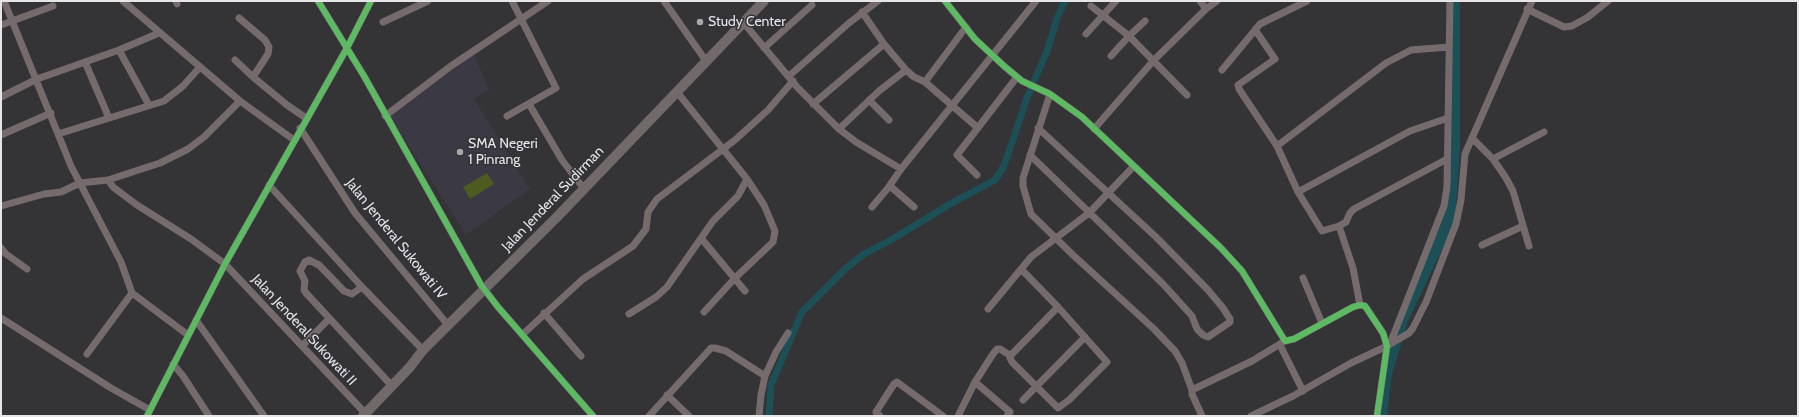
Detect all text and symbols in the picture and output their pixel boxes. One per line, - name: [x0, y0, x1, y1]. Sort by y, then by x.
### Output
- place label: Study Center: [708, 14, 786, 30]
- marker: Study Center: [695, 17, 705, 27]
- place label: SMA Negeri 1 Pinrang: [468, 136, 538, 168]
- street label: Jalan Jenderal Sudirman: [499, 143, 607, 255]
- marker: SMA Negeri 1 Pinrang: [455, 147, 465, 157]
- street label: Jalan Jenderal Sukowati IV: [342, 175, 450, 303]
- street label: Jalan Jenderal Sukowati II: [248, 271, 360, 389]

